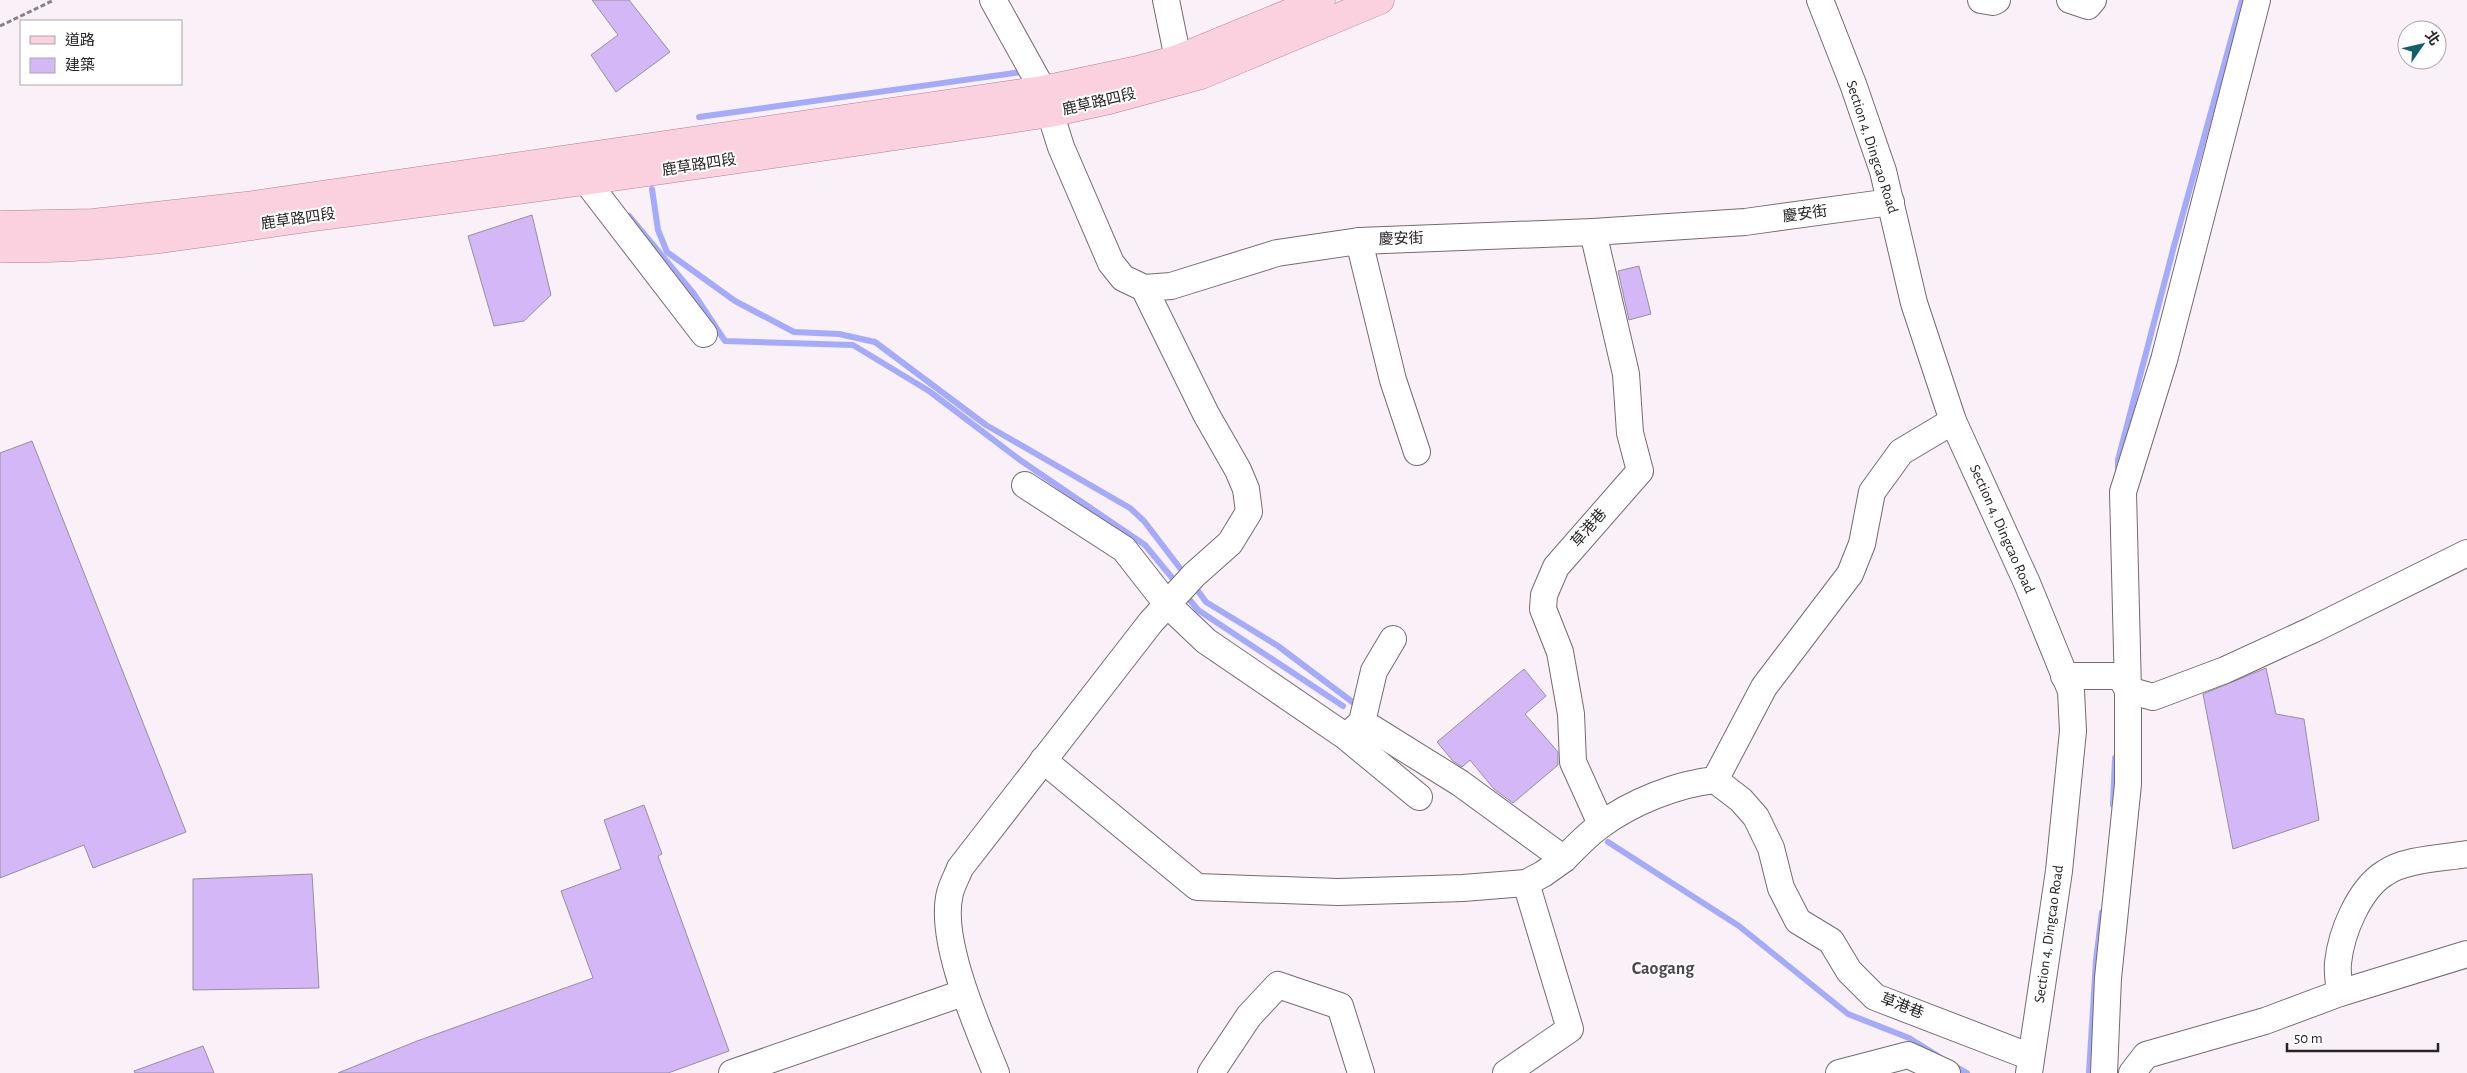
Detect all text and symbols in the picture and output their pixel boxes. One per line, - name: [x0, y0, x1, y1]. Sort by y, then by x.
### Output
- legend: [20, 20, 182, 85]
- north arrow: [2397, 20, 2447, 70]
- text: 北: [2422, 28, 2442, 48]
- text: 道路: [65, 32, 95, 48]
- text: 建築: [65, 57, 95, 73]
- street label: Section 4, Dingcao Road: [1843, 79, 1901, 216]
- street label: 鹿草路四段: [1061, 85, 1137, 118]
- street label: 鹿草路四段: [661, 151, 737, 178]
- street label: 慶安街: [1781, 201, 1828, 225]
- street label: 鹿草路四段: [260, 205, 336, 232]
- street label: 慶安街: [1378, 229, 1424, 247]
- street label: Section 4, Dingcao Road: [1967, 462, 2037, 596]
- street label: 草港巷: [1568, 505, 1609, 550]
- street label: Section 4, Dingcao Road: [2032, 864, 2066, 1004]
- district label: Caogang: [1632, 960, 1695, 978]
- street label: 草港巷: [1878, 990, 1926, 1021]
- scale bar: [2287, 1020, 2438, 1052]
- text: 50 m: [2294, 1031, 2323, 1046]

